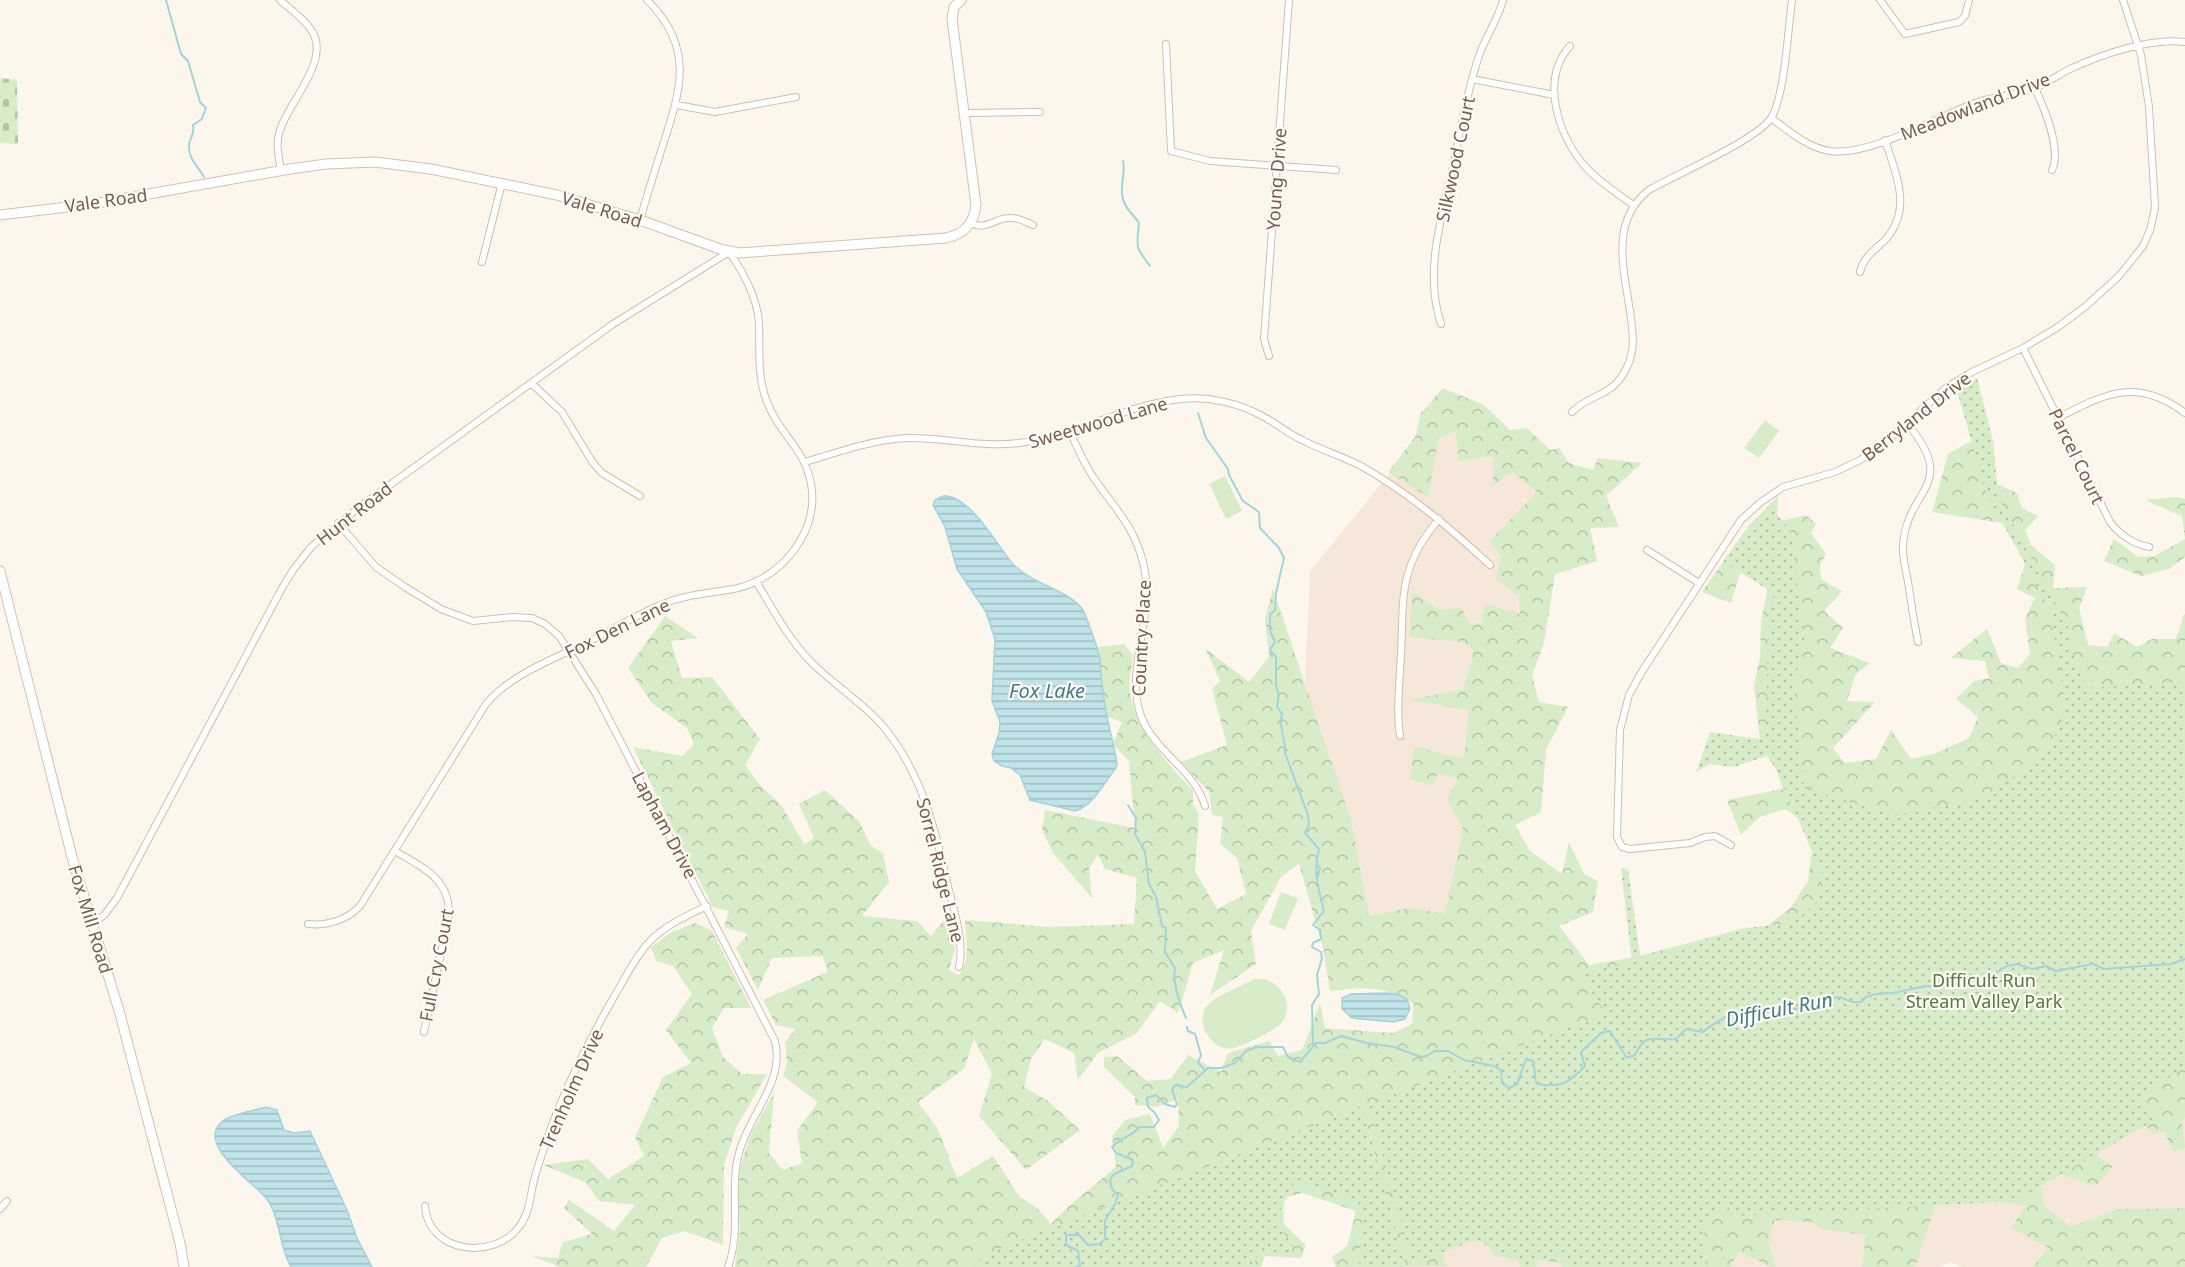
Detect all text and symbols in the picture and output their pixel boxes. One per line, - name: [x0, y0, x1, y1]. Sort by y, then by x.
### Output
- street label: Meadowland Drive: [1897, 66, 2053, 146]
- street label: Silkwood Court: [1430, 94, 1480, 224]
- street label: Young Drive: [1260, 127, 1292, 231]
- street label: Vale Road: [63, 182, 149, 218]
- street label: Vale Road: [559, 185, 645, 233]
- street label: Berryland Drive: [1857, 366, 1975, 466]
- street label: Sweetwood Lane: [1026, 391, 1170, 453]
- street label: Parcel Court: [2044, 404, 2111, 508]
- street label: Hunt Road: [311, 476, 397, 550]
- street label: Country Place: [1126, 579, 1156, 697]
- street label: Fox Den Lane: [561, 592, 673, 664]
- water label: Fox Lake: [1009, 677, 1085, 704]
- street label: Lapham Drive: [627, 767, 703, 883]
- street label: Sorrel Ridge Lane: [911, 795, 971, 945]
- street label: Fox Mill Road: [63, 862, 119, 976]
- street label: Full Cry Court: [413, 906, 459, 1023]
- park label: Difficult Run Stream Valley Park: [1906, 968, 2063, 1013]
- water label: Difficult Run: [1723, 985, 1835, 1033]
- street label: Trenholm Drive: [534, 1025, 608, 1153]

